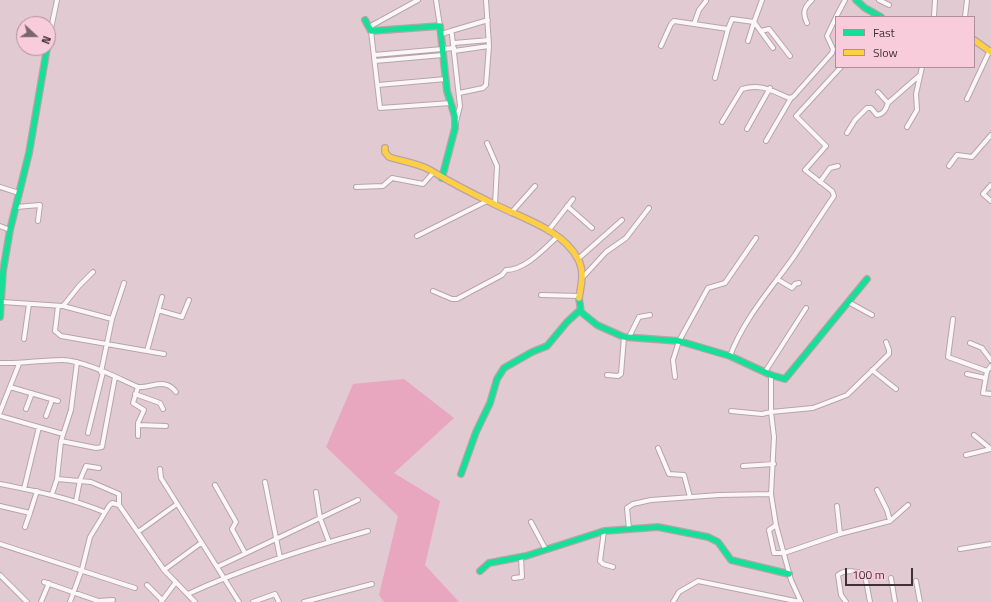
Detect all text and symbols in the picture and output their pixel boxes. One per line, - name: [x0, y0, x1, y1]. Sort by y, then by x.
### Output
- north arrow: [16, 16, 56, 56]
- legend: [835, 16, 975, 68]
- text: Fast: [873, 23, 895, 42]
- text: N: [37, 34, 55, 46]
- text: Slow: [873, 43, 898, 62]
- scale bar: [847, 560, 915, 586]
- text: 100 m: [852, 565, 885, 584]

